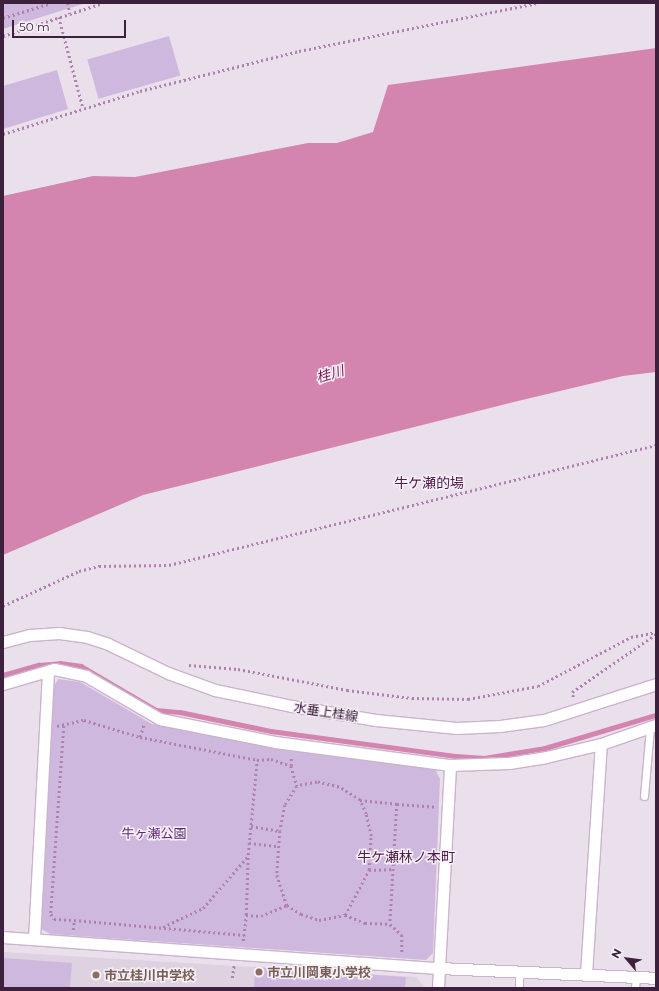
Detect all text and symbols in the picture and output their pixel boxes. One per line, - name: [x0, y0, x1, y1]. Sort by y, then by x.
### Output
- scale bar: [14, 12, 128, 38]
- text: 50 m: [19, 19, 50, 34]
- water label: 桂川: [314, 362, 346, 386]
- district label: 牛ケ瀬的場: [394, 475, 464, 491]
- street label: 水垂上桂線: [293, 699, 359, 725]
- park label: 牛ヶ瀬公園: [122, 825, 186, 841]
- district label: 牛ケ瀬林ノ本町: [357, 849, 455, 865]
- north arrow: [607, 939, 647, 979]
- text: N: [608, 946, 625, 961]
- place label: 市立川岡東小学校: [267, 964, 371, 980]
- place label: 市立桂川中学校: [104, 967, 195, 983]
- marker: 市立川岡東小学校: [254, 967, 264, 977]
- marker: 市立桂川中学校: [91, 970, 101, 980]

